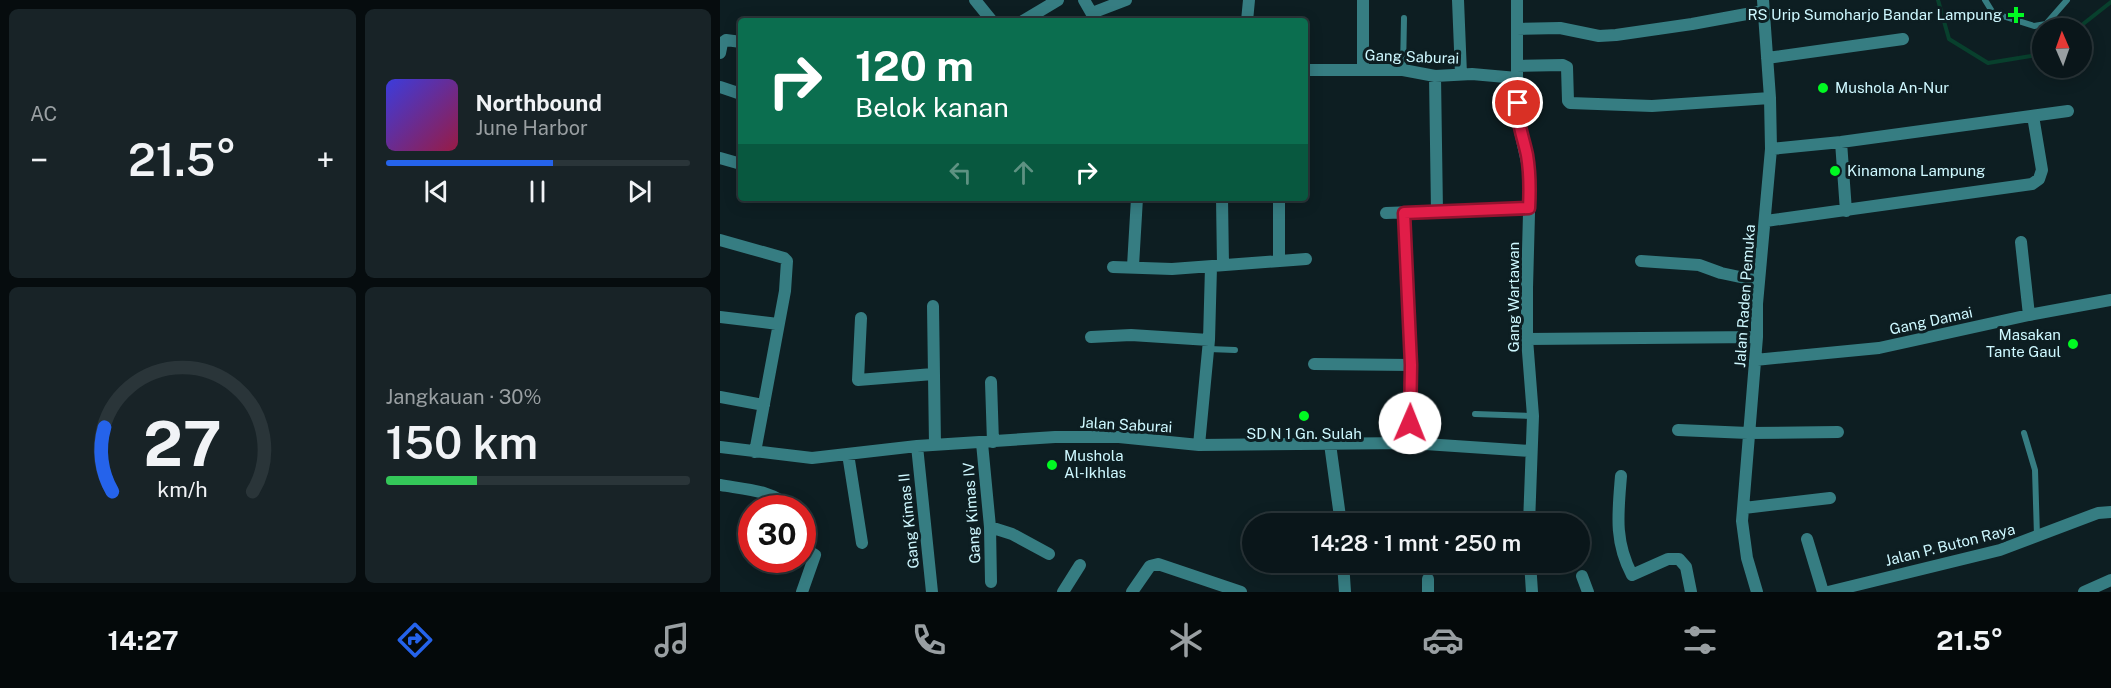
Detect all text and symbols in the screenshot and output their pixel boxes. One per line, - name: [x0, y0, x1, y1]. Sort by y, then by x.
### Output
- place label: RS Urip Sumoharjo Bandar Lampung: [1748, 6, 2002, 23]
- marker: RS Urip Sumoharjo Bandar Lampung: [2007, 6, 2025, 24]
- north arrow: [2032, 18, 2092, 78]
- map controls: [2032, 18, 2092, 78]
- text: 120 m: [855, 41, 974, 90]
- icon: right: [756, 42, 834, 120]
- street label: Gang Saburai: [1364, 46, 1460, 67]
- pin: [1492, 77, 1543, 128]
- place label: Mushola An-Nur: [1835, 79, 1949, 96]
- marker: Mushola An-Nur: [1816, 81, 1830, 95]
- icon: arrive: [1501, 86, 1534, 119]
- text: Northbound: [476, 90, 602, 116]
- text: Belok kanan: [855, 91, 1009, 123]
- text: AC: [30, 102, 57, 126]
- text: June Harbor: [476, 116, 588, 140]
- text: 21.5°: [128, 133, 237, 186]
- text: −: [30, 141, 48, 179]
- text: +: [316, 141, 334, 179]
- icon: left: [944, 156, 977, 189]
- icon: ahead: [1007, 156, 1040, 189]
- icon: right: [1070, 156, 1103, 189]
- place label: Kinamona Lampung: [1847, 162, 1985, 179]
- marker: Kinamona Lampung: [1828, 164, 1842, 178]
- icon: previous: [420, 175, 453, 208]
- icon: pause: [521, 175, 554, 208]
- icon: next: [623, 175, 656, 208]
- street label: Jalan Raden Pemuka: [1731, 224, 1758, 368]
- street label: Gang Wartawan: [1505, 242, 1522, 352]
- street label: Gang Damai: [1888, 303, 1974, 338]
- place label: Masakan Tante Gaul: [1986, 326, 2061, 360]
- marker: Masakan Tante Gaul: [2066, 337, 2080, 351]
- text: Jangkauan · 30%: [386, 385, 542, 409]
- position arrow: [1378, 391, 1442, 455]
- text: 27: [143, 407, 222, 480]
- marker: SD N 1 Gn. Sulah: [1297, 409, 1311, 423]
- street label: Jalan Saburai: [1079, 414, 1173, 435]
- text: 150 km: [386, 416, 538, 469]
- place label: SD N 1 Gn. Sulah: [1246, 425, 1362, 442]
- place label: Mushola Al-Ikhlas: [1064, 447, 1126, 481]
- marker: Mushola Al-Ikhlas: [1045, 458, 1059, 472]
- street label: Gang Kimas IV: [959, 462, 984, 564]
- street label: Gang Kimas II: [895, 473, 922, 570]
- text: km/h: [157, 477, 207, 502]
- speed limit sign: 30: [738, 495, 816, 573]
- street label: Jalan P. Buton Raya: [1883, 520, 2017, 569]
- text: 14:28 · 1 mnt · 250 m: [1311, 530, 1521, 556]
- icon: directions: [394, 619, 436, 661]
- icon: music: [651, 619, 693, 661]
- icon: phone: [908, 619, 950, 661]
- icon: climate: [1165, 619, 1207, 661]
- icon: car: [1422, 619, 1464, 661]
- icon: filters: [1679, 619, 1721, 661]
- text: 14:27: [108, 624, 179, 656]
- text: 21.5°: [1936, 624, 2003, 656]

